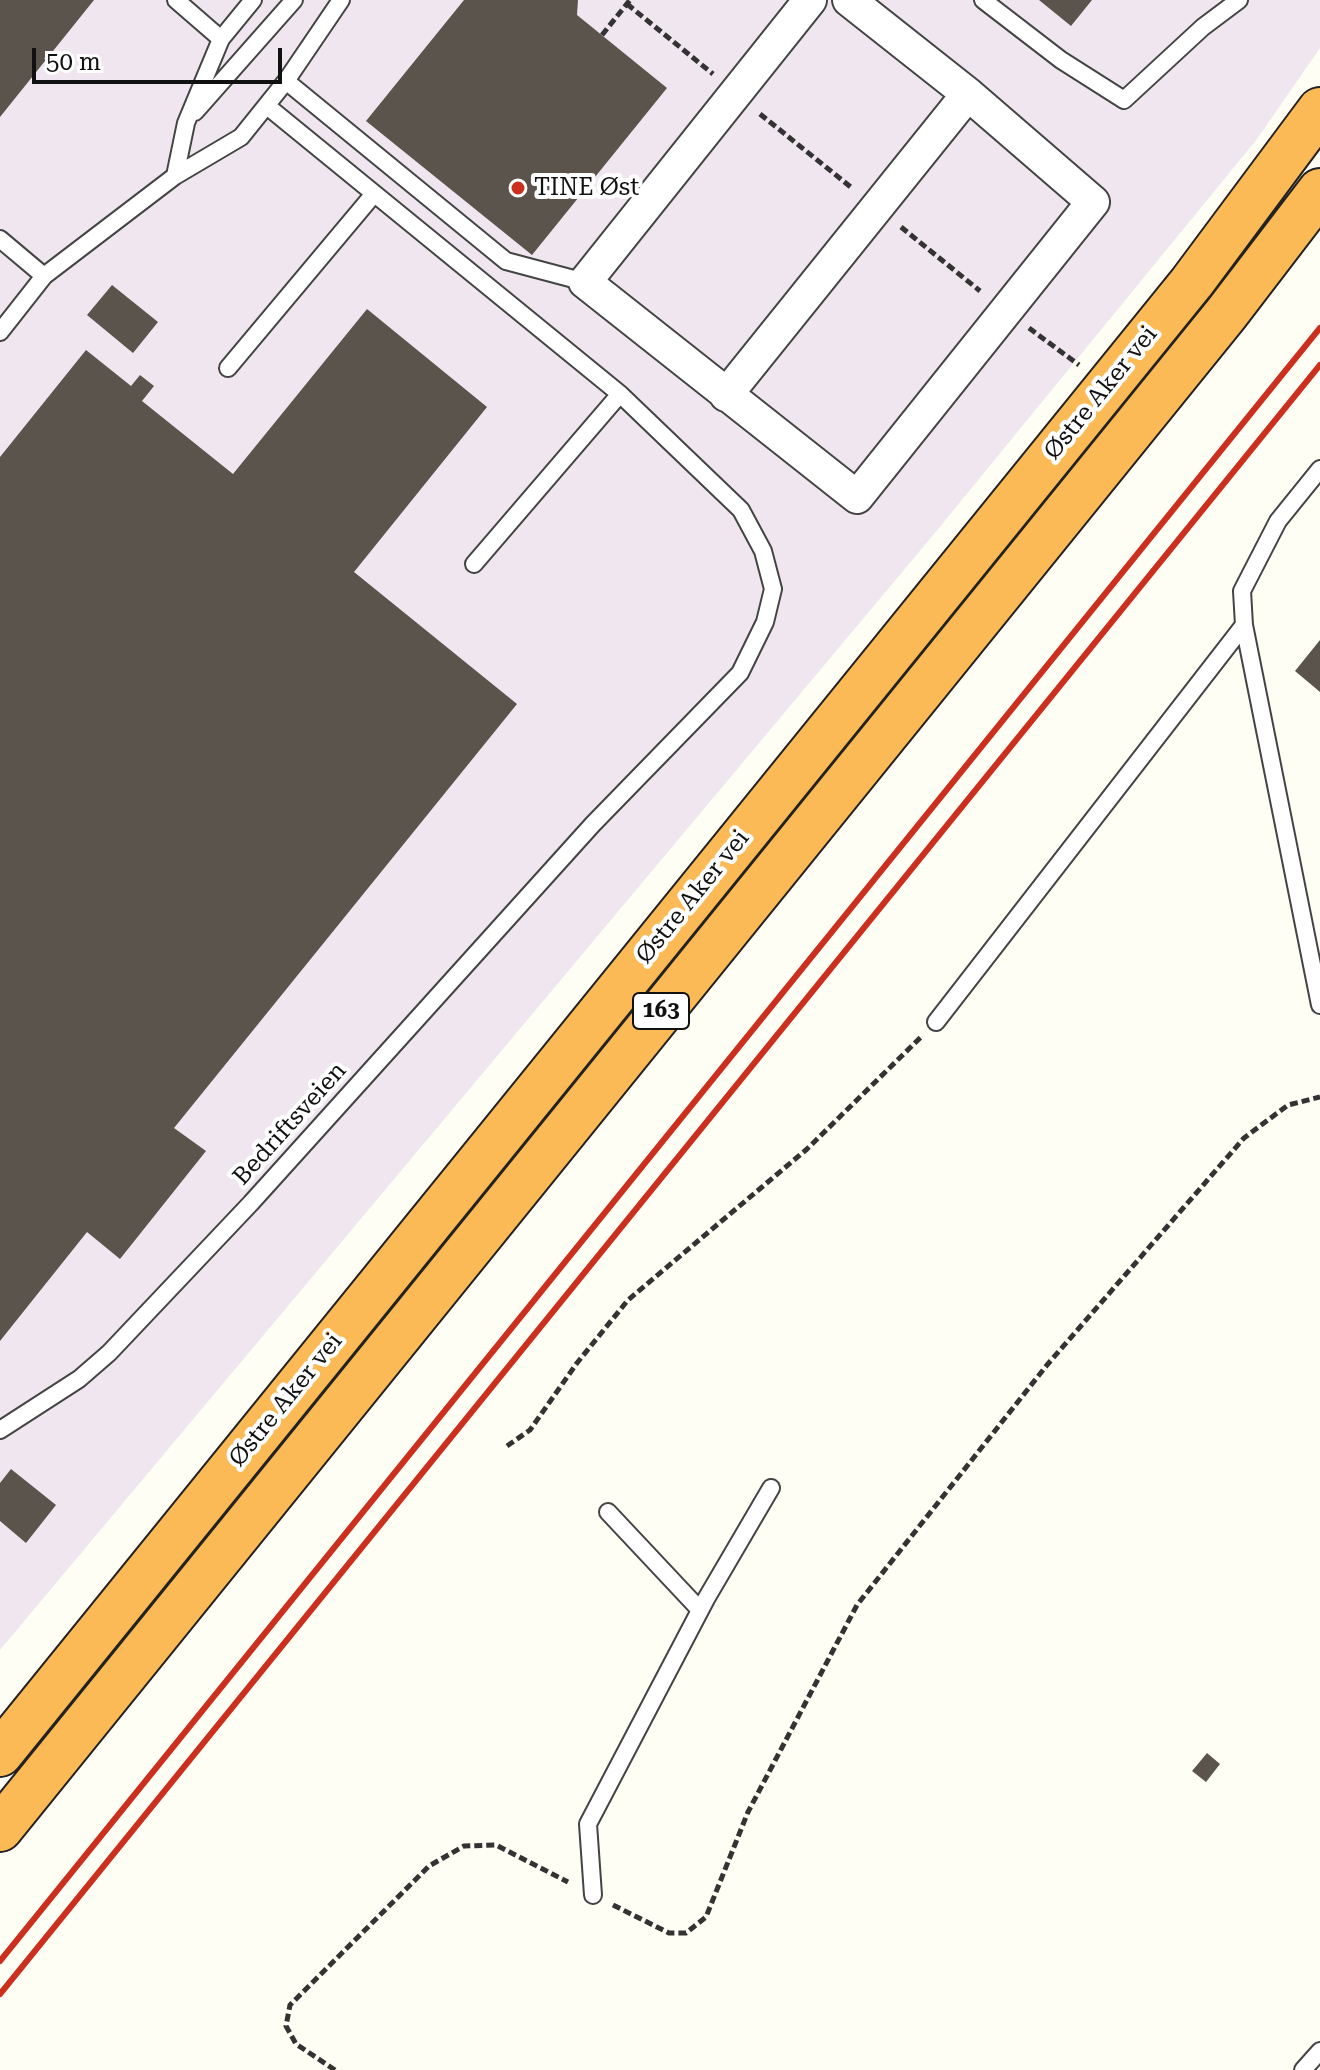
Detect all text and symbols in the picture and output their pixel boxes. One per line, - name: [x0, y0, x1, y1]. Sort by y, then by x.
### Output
- scale bar: [36, 32, 286, 82]
- text: 50 m: [46, 48, 101, 76]
- place label: TINE Øst: [534, 174, 639, 202]
- marker: TINE Øst: [509, 179, 527, 197]
- street label: Østre Aker vei: [1038, 321, 1164, 465]
- street label: Østre Aker vei: [630, 825, 756, 969]
- road number: 163: [633, 993, 689, 1029]
- street label: Bedriftsveien: [227, 1057, 353, 1191]
- street label: Østre Aker vei: [223, 1328, 349, 1472]

